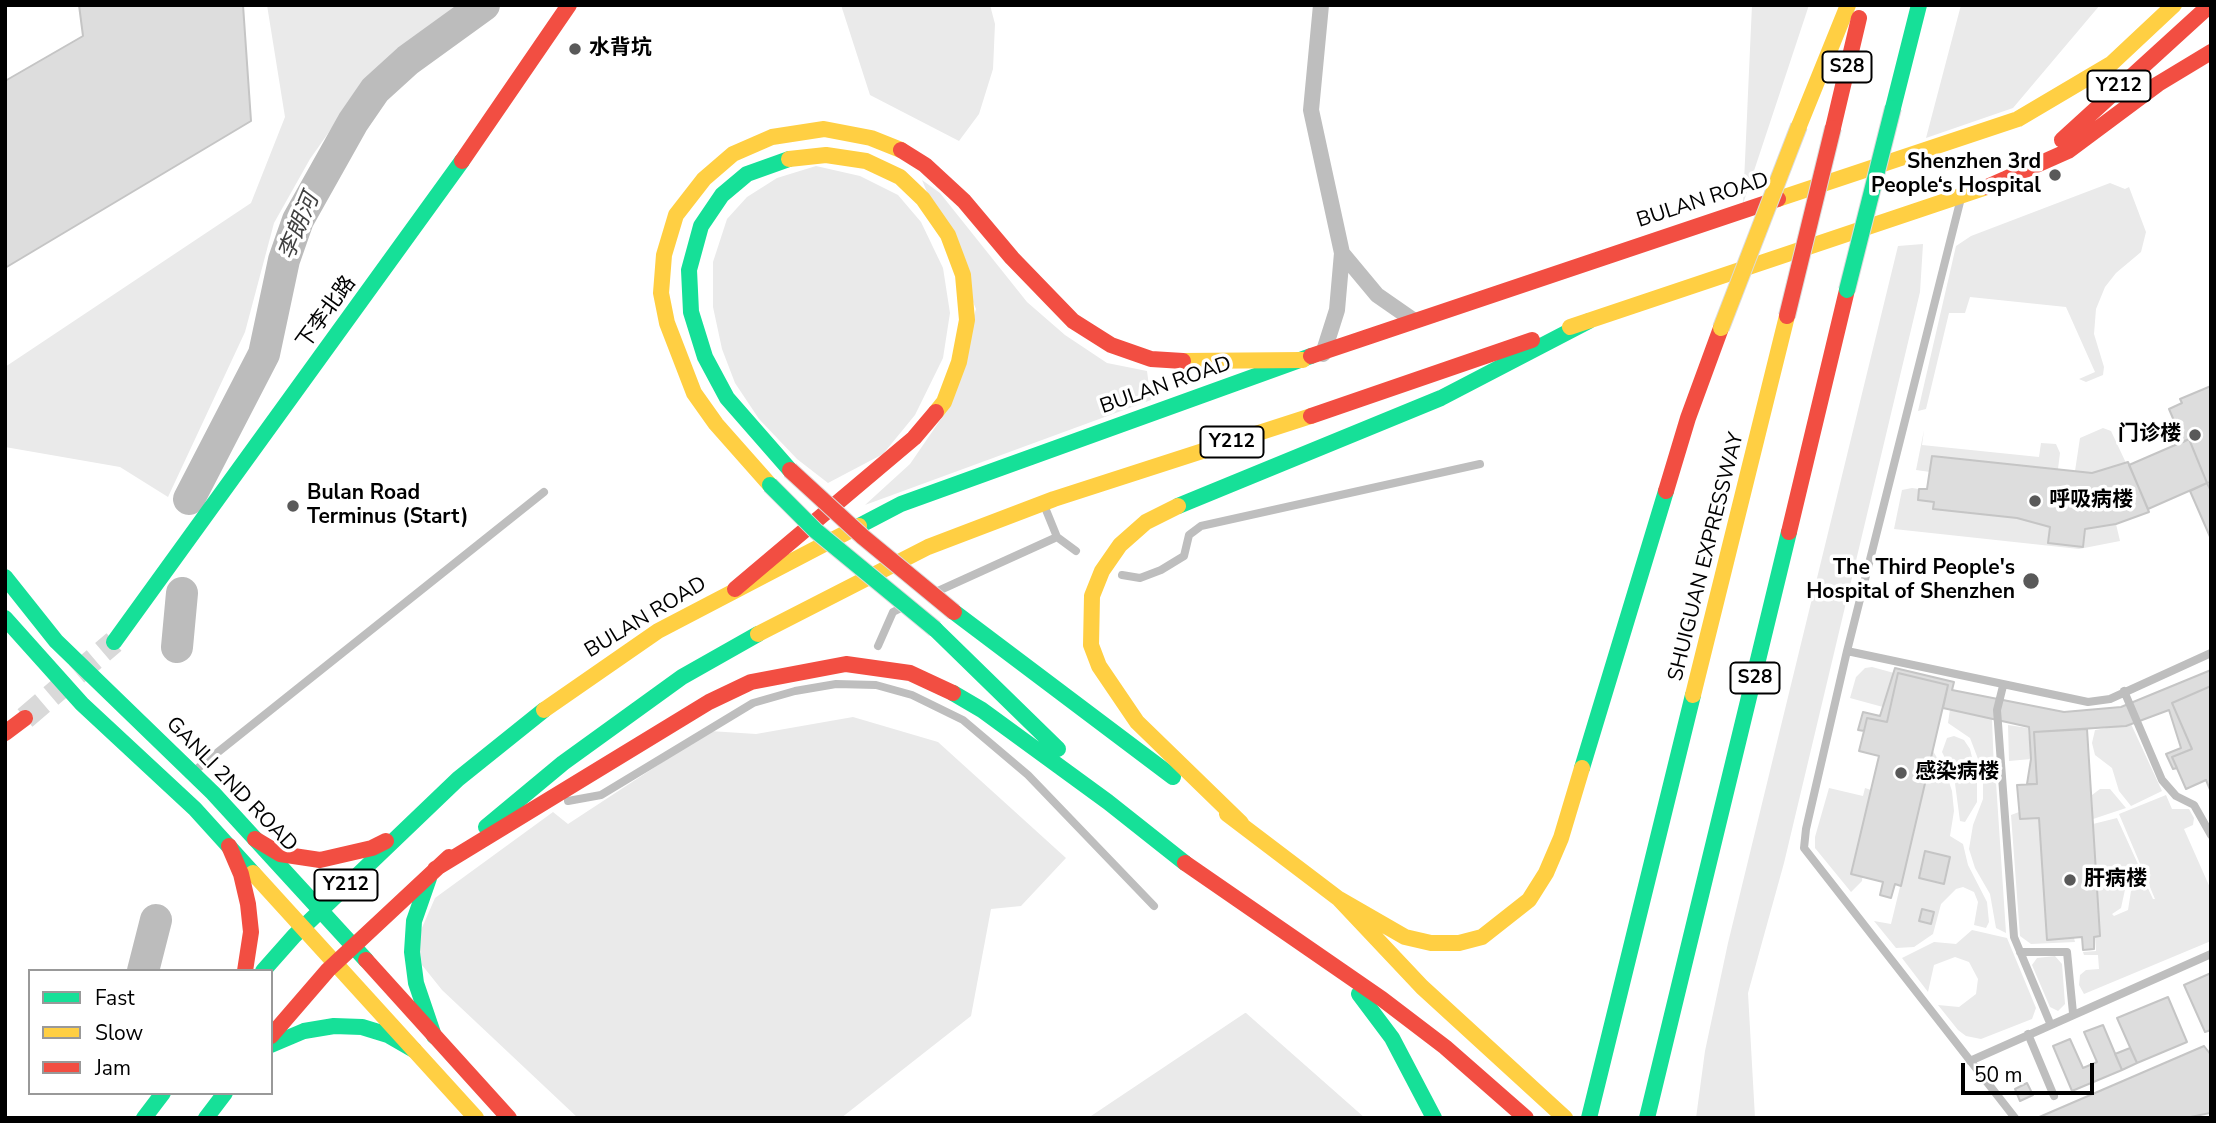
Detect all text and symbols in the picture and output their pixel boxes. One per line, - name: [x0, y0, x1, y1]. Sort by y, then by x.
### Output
- place label: 水背坑: [589, 36, 652, 62]
- marker: 水背坑: [567, 41, 583, 57]
- road number: S28: [1822, 52, 1871, 82]
- road number: Y212: [2088, 71, 2150, 102]
- place label: Shenzhen 3rd People‘s Hospital: [1871, 150, 2041, 200]
- marker: Shenzhen 3rd People‘s Hospital: [2047, 167, 2063, 183]
- street label: BULAN ROAD: [1634, 168, 1772, 234]
- water label: 李朗河: [274, 190, 326, 264]
- street label: 下李北路: [292, 272, 362, 354]
- street label: BULAN ROAD: [1097, 352, 1235, 420]
- place label: 门诊楼: [2118, 422, 2181, 448]
- road number: Y212: [1200, 426, 1264, 458]
- marker: 门诊楼: [2187, 427, 2203, 443]
- street label: SHUIGUAN EXPRESSWAY: [1664, 430, 1750, 684]
- place label: Bulan Road Terminus (Start): [307, 481, 468, 531]
- place label: 呼吸病楼: [2049, 488, 2133, 514]
- marker: 呼吸病楼: [2027, 493, 2043, 509]
- marker: Bulan Road Terminus (Start): [285, 498, 301, 514]
- place label: The Third People's Hospital of Shenzhen: [1806, 556, 2015, 606]
- marker: The Third People's Hospital of Shenzhen: [2021, 571, 2041, 591]
- street label: BULAN ROAD: [581, 572, 711, 664]
- road number: S28: [1730, 663, 1780, 694]
- street label: GANLI 2ND ROAD: [160, 712, 302, 858]
- place label: 感染病楼: [1915, 760, 1999, 786]
- marker: 感染病楼: [1893, 765, 1909, 781]
- place label: 肝病楼: [2084, 867, 2147, 893]
- road number: Y212: [314, 870, 378, 900]
- marker: 肝病楼: [2062, 872, 2078, 888]
- legend: [28, 969, 273, 1095]
- text: Fast: [95, 984, 135, 1012]
- text: Slow: [95, 1019, 143, 1047]
- scale bar: [1964, 1050, 2097, 1094]
- text: Jam: [95, 1054, 131, 1082]
- text: 50 m: [1974, 1061, 2023, 1089]

